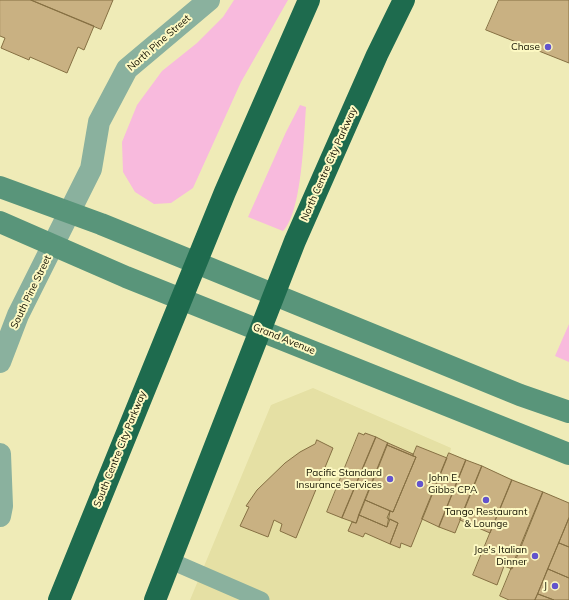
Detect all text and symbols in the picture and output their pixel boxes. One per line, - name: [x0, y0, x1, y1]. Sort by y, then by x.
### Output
- street label: North Pine Street: [125, 12, 193, 74]
- place label: Chase: [511, 41, 540, 53]
- marker: Chase: [543, 42, 553, 52]
- street label: North Centre City Parkway: [298, 105, 360, 223]
- street label: South Pine Street: [8, 253, 54, 331]
- street label: Grand Avenue: [251, 321, 317, 357]
- street label: South Centre City Parkway: [91, 389, 149, 509]
- place label: Pacific Standard Insurance Services: [296, 467, 382, 490]
- place label: John E. Gibbs CPA: [428, 472, 477, 496]
- marker: Pacific Standard Insurance Services: [385, 474, 395, 484]
- marker: John E. Gibbs CPA: [415, 479, 425, 489]
- marker: Tango Restaurant & Lounge: [481, 495, 491, 505]
- place label: Tango Restaurant & Lounge: [445, 506, 527, 530]
- place label: Joe's Italian Dinner: [474, 544, 527, 568]
- marker: Joe's Italian Dinner: [530, 551, 540, 561]
- place label: J: [544, 580, 547, 592]
- marker: J: [550, 581, 560, 591]

